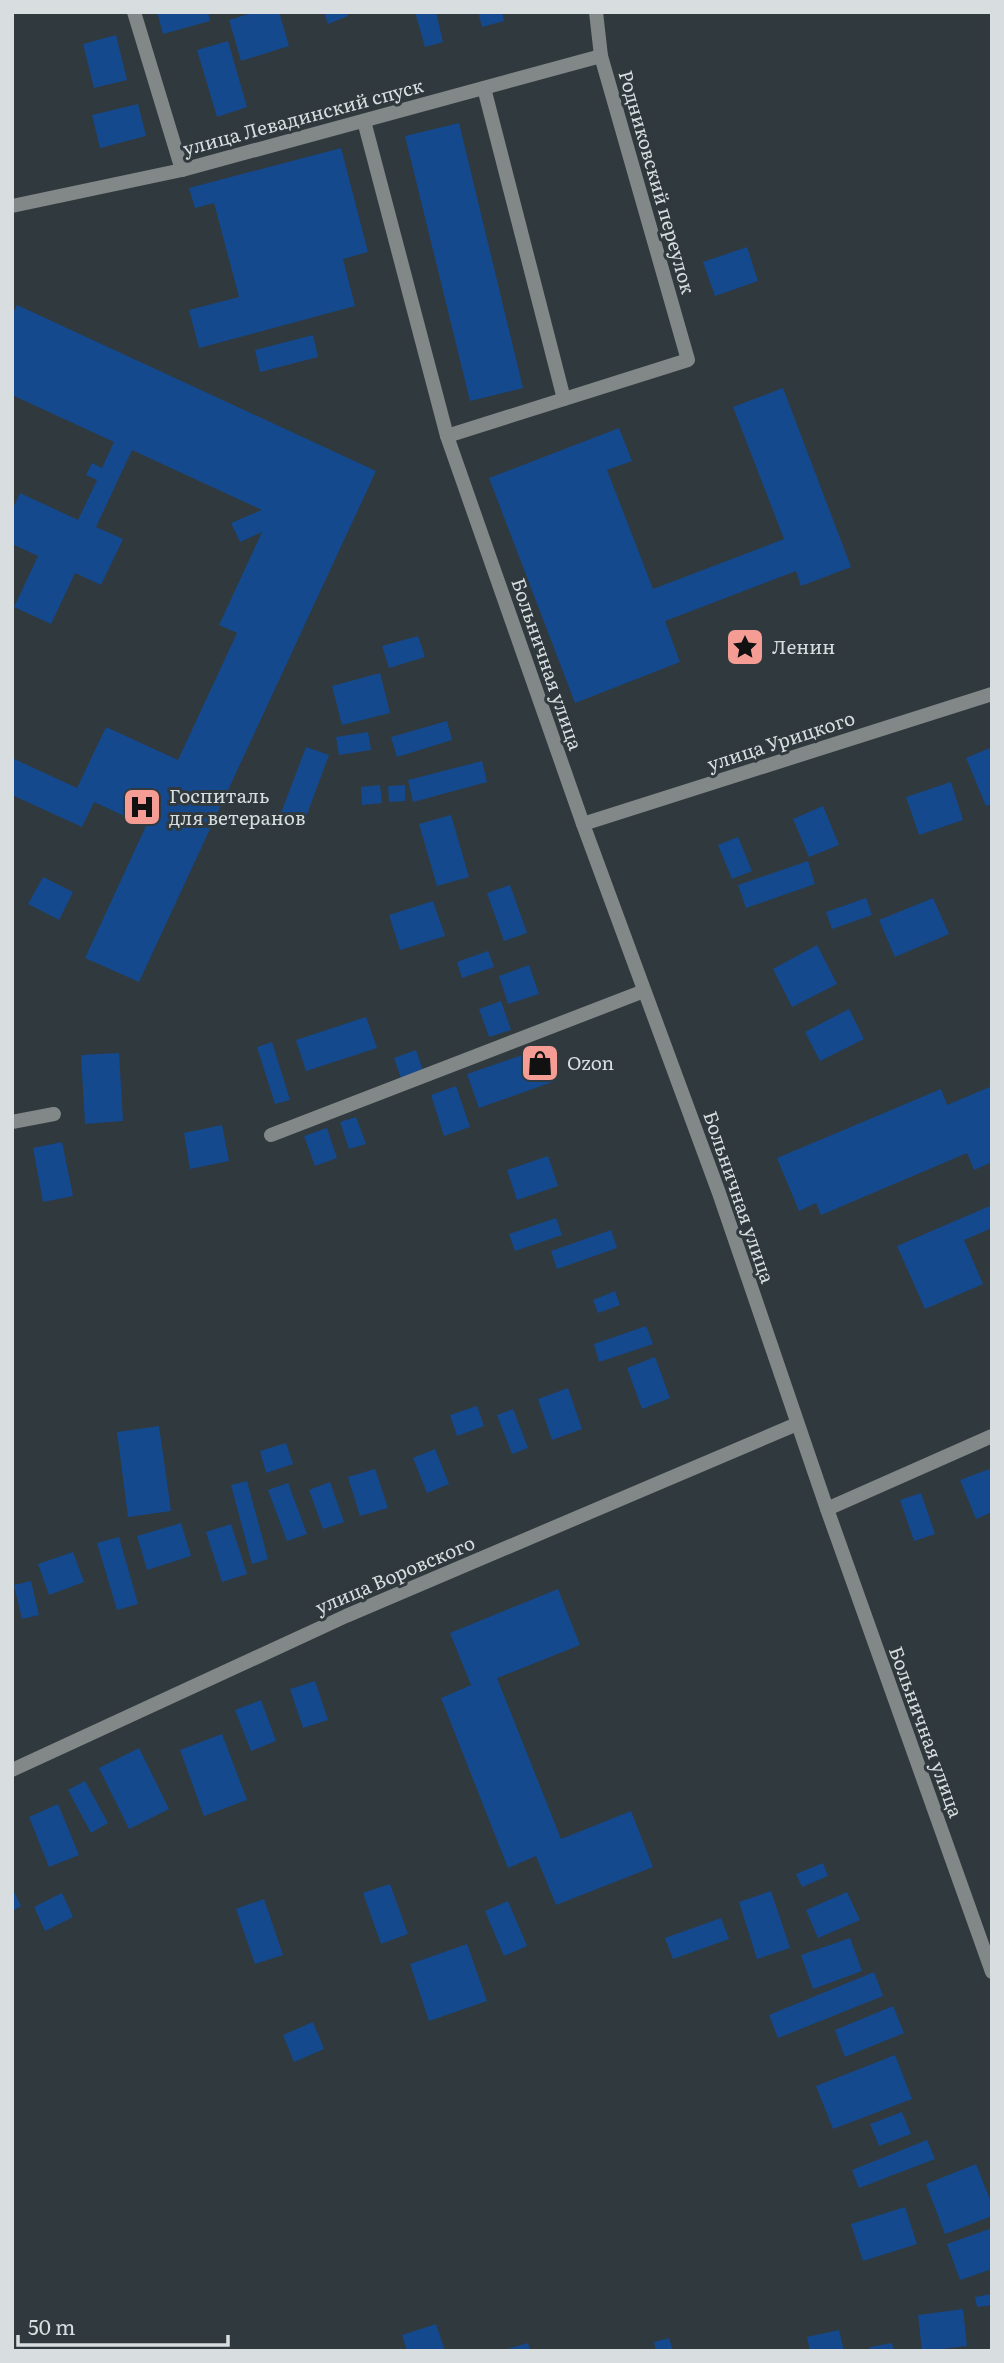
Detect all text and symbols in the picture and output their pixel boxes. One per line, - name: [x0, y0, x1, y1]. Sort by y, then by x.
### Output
- street label: Родниковский переулок: [613, 67, 704, 298]
- street label: улица Левадинский спуск: [179, 70, 427, 162]
- street label: Больничная улица: [505, 574, 591, 754]
- place icon: Ленин: [724, 626, 766, 668]
- place label: Ленин: [772, 632, 835, 660]
- street label: улица Урицкого: [703, 703, 858, 777]
- place label: Госпиталь для ветеранов: [169, 781, 306, 831]
- hospital icon: Госпиталь для ветеранов: [121, 786, 163, 828]
- shop icon: Ozon: [519, 1042, 561, 1084]
- place label: Ozon: [567, 1048, 614, 1076]
- street label: Больничная улица: [697, 1107, 783, 1287]
- street label: улица Воровского: [310, 1528, 479, 1620]
- street label: Больничная улица: [883, 1642, 971, 1822]
- scale bar: [18, 2304, 228, 2348]
- text: 50 m: [28, 2310, 75, 2341]

